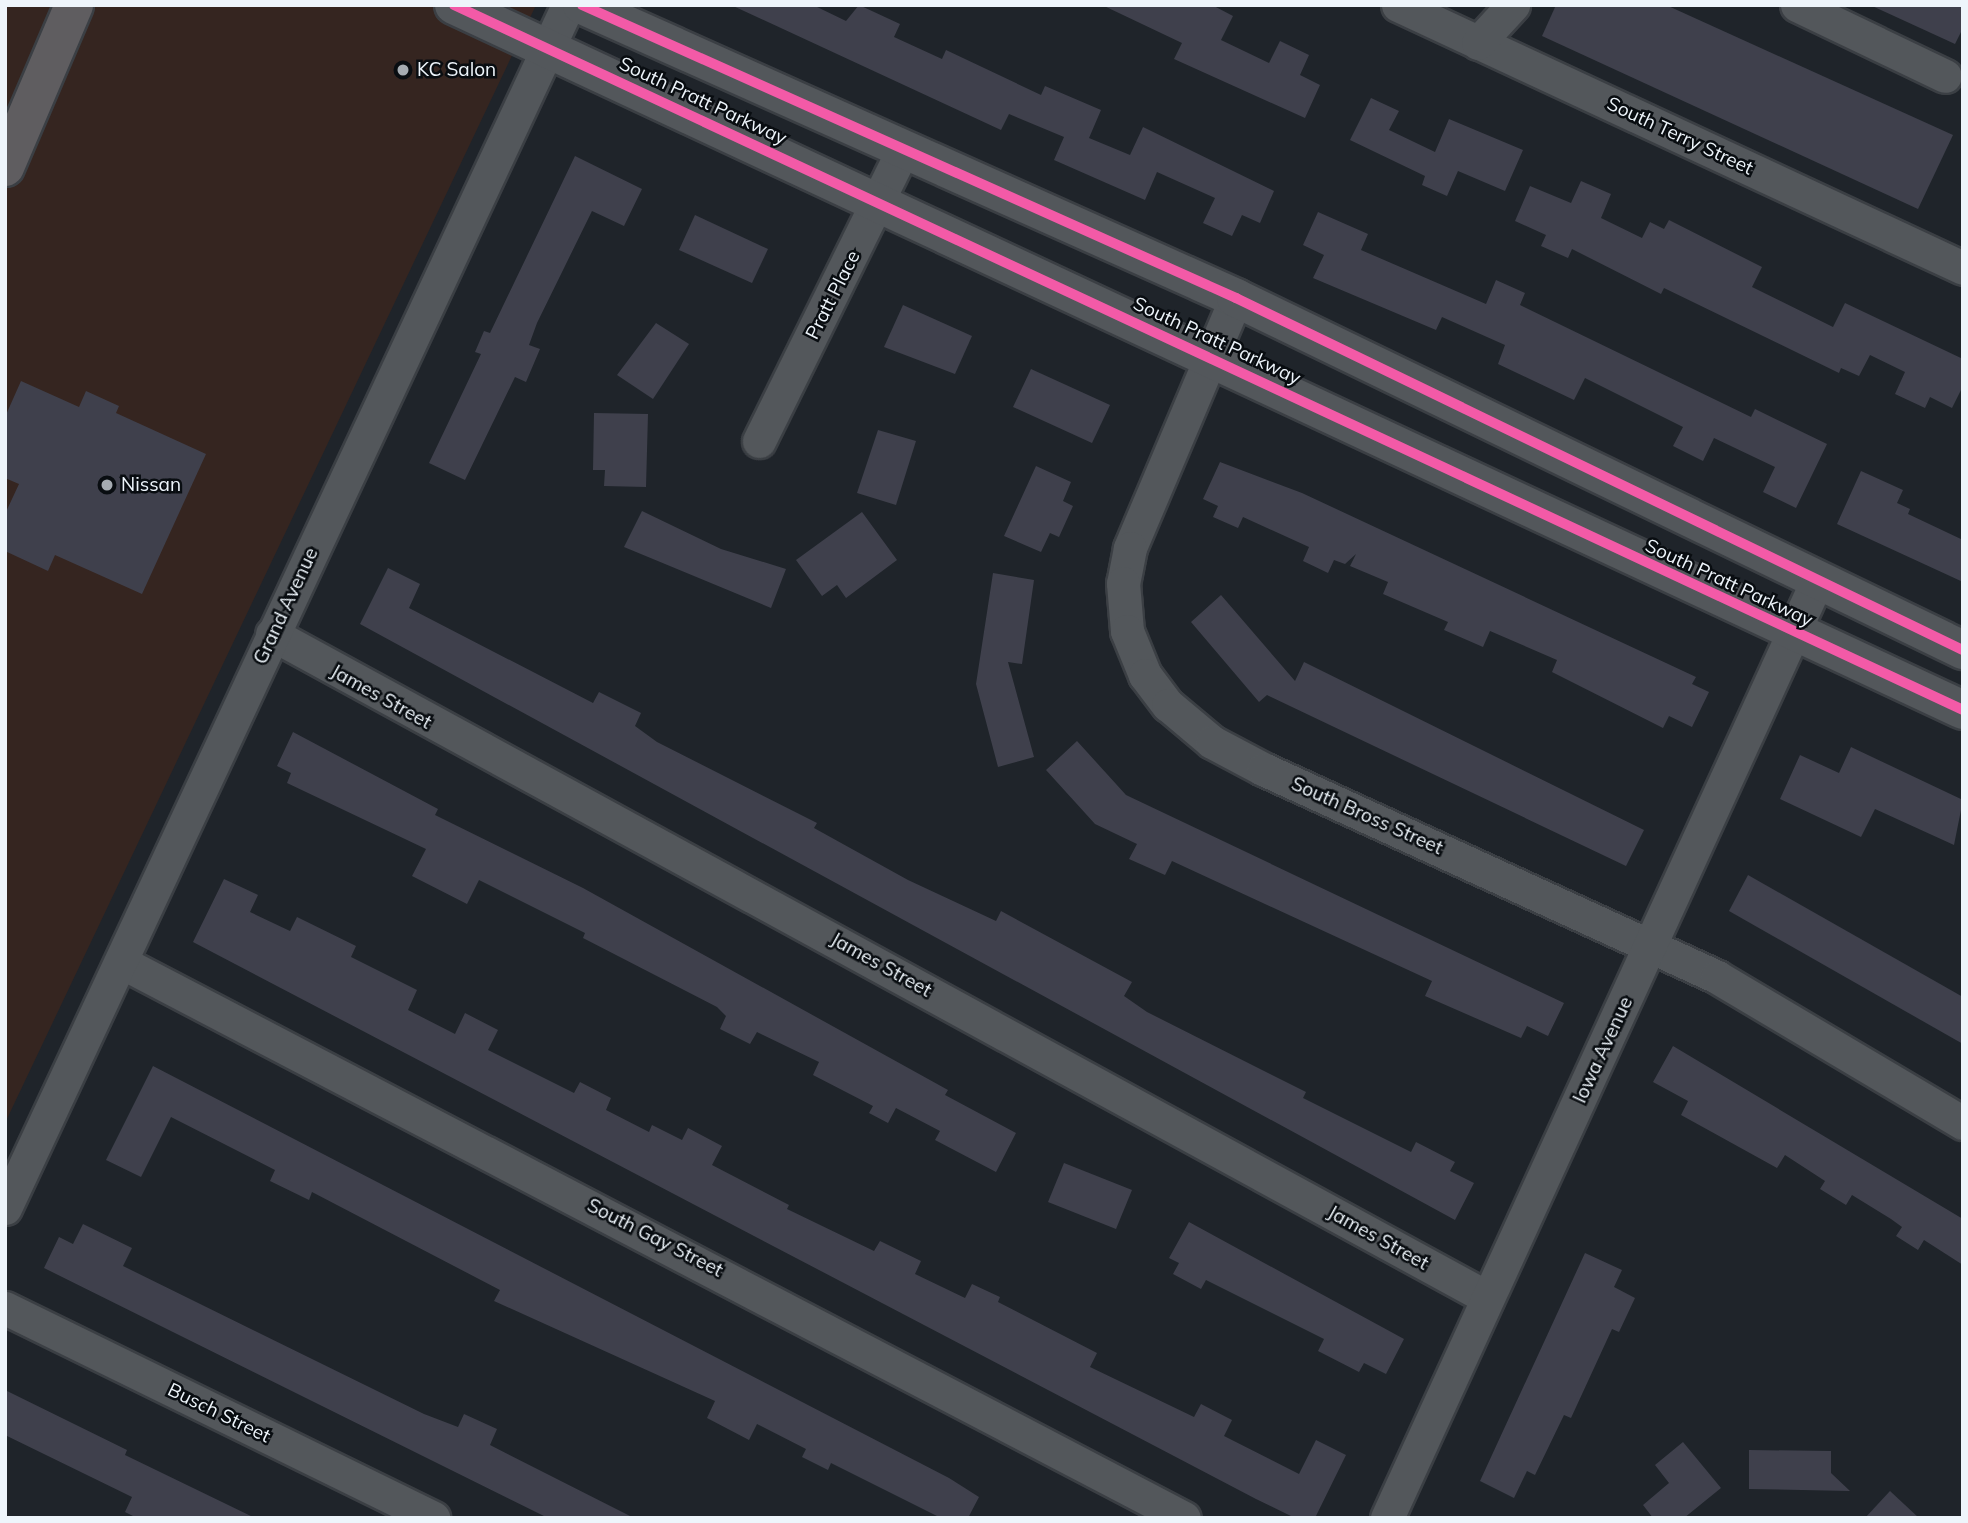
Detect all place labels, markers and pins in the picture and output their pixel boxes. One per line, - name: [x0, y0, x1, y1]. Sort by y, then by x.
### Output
- place label: KC Salon: [417, 59, 496, 81]
- marker: KC Salon: [395, 62, 411, 78]
- place label: Nissan: [121, 474, 181, 496]
- marker: Nissan: [99, 477, 115, 493]

